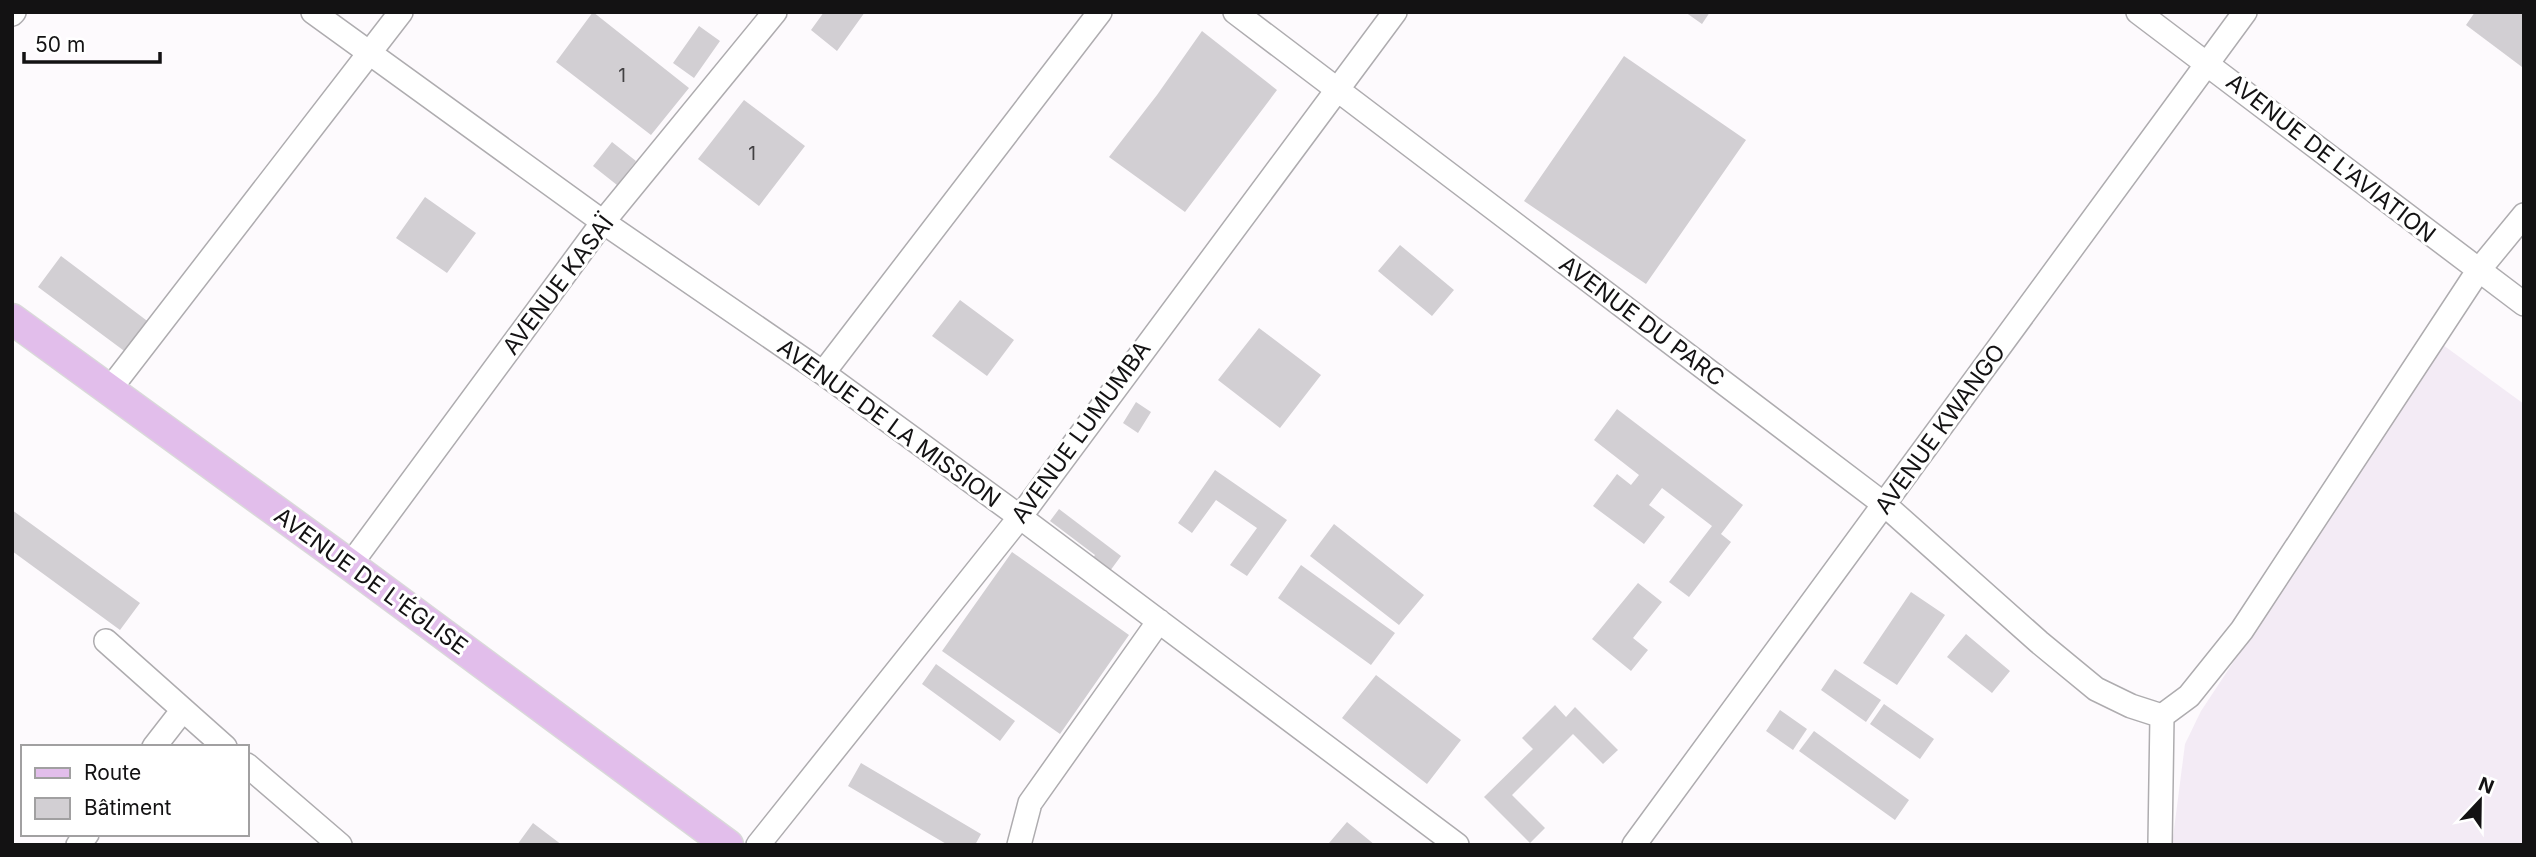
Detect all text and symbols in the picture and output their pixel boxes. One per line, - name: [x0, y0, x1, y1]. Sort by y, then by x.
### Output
- scale bar: [24, 21, 161, 65]
- text: 50 m: [35, 32, 85, 57]
- house number: 1: [618, 64, 626, 87]
- street label: AVENUE DE L'AVIATION: [2221, 68, 2441, 248]
- house number: 1: [748, 142, 756, 165]
- street label: AVENUE KASAÏ: [497, 209, 620, 360]
- street label: AVENUE DU PARC: [1554, 250, 1730, 392]
- street label: AVENUE DE LA MISSION: [772, 333, 1006, 513]
- street label: AVENUE LUMUMBA: [1005, 335, 1157, 529]
- street label: AVENUE KWANGO: [1869, 338, 2011, 520]
- street label: AVENUE DE L'ÉGLISE: [269, 501, 473, 661]
- legend: [21, 745, 248, 836]
- text: Route: [84, 760, 141, 785]
- north arrow: [2445, 766, 2515, 836]
- text: N: [2475, 772, 2497, 799]
- text: Bâtiment: [84, 795, 172, 820]

